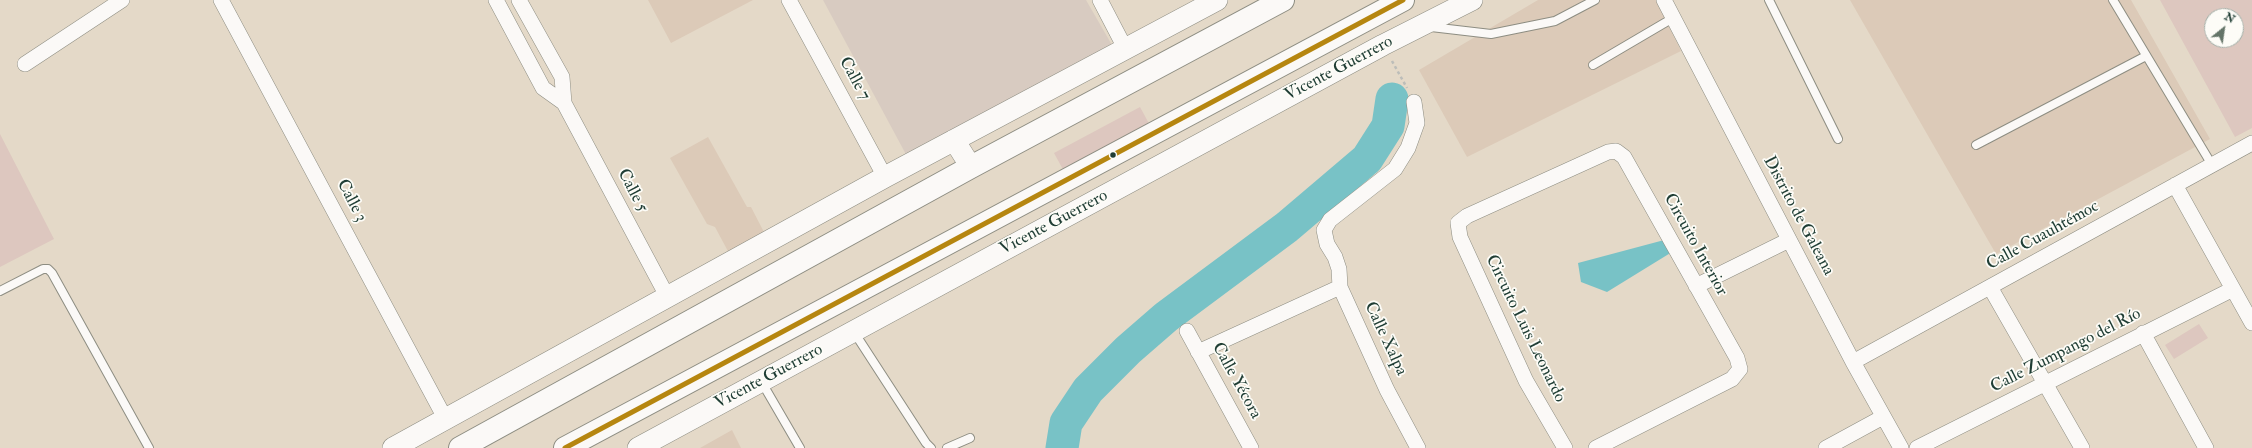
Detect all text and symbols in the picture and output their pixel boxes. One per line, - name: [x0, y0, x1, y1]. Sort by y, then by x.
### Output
- north arrow: [2204, 8, 2244, 48]
- text: N: [2222, 10, 2237, 26]
- street label: Vicente Guerrero: [1281, 32, 1397, 106]
- street label: Calle 7: [834, 54, 874, 104]
- unlabelled marker: [1108, 150, 1118, 160]
- street label: Distrito de Galeana: [1758, 153, 1838, 279]
- street label: Calle 5: [612, 166, 652, 216]
- street label: Calle 3: [331, 176, 371, 226]
- street label: Vicente Guerrero: [996, 186, 1112, 260]
- street label: Circuito Interior: [1658, 190, 1732, 300]
- street label: Calle Cuauhtémoc: [1983, 197, 2103, 275]
- street label: Circuito Luis Leonardo: [1480, 252, 1570, 406]
- street label: Calle Xalpa: [1359, 299, 1411, 379]
- street label: Calle Zumpango del Río: [1987, 304, 2145, 398]
- street label: Calle Yécora: [1207, 339, 1265, 423]
- street label: Vicente Guerrero: [711, 340, 827, 414]

